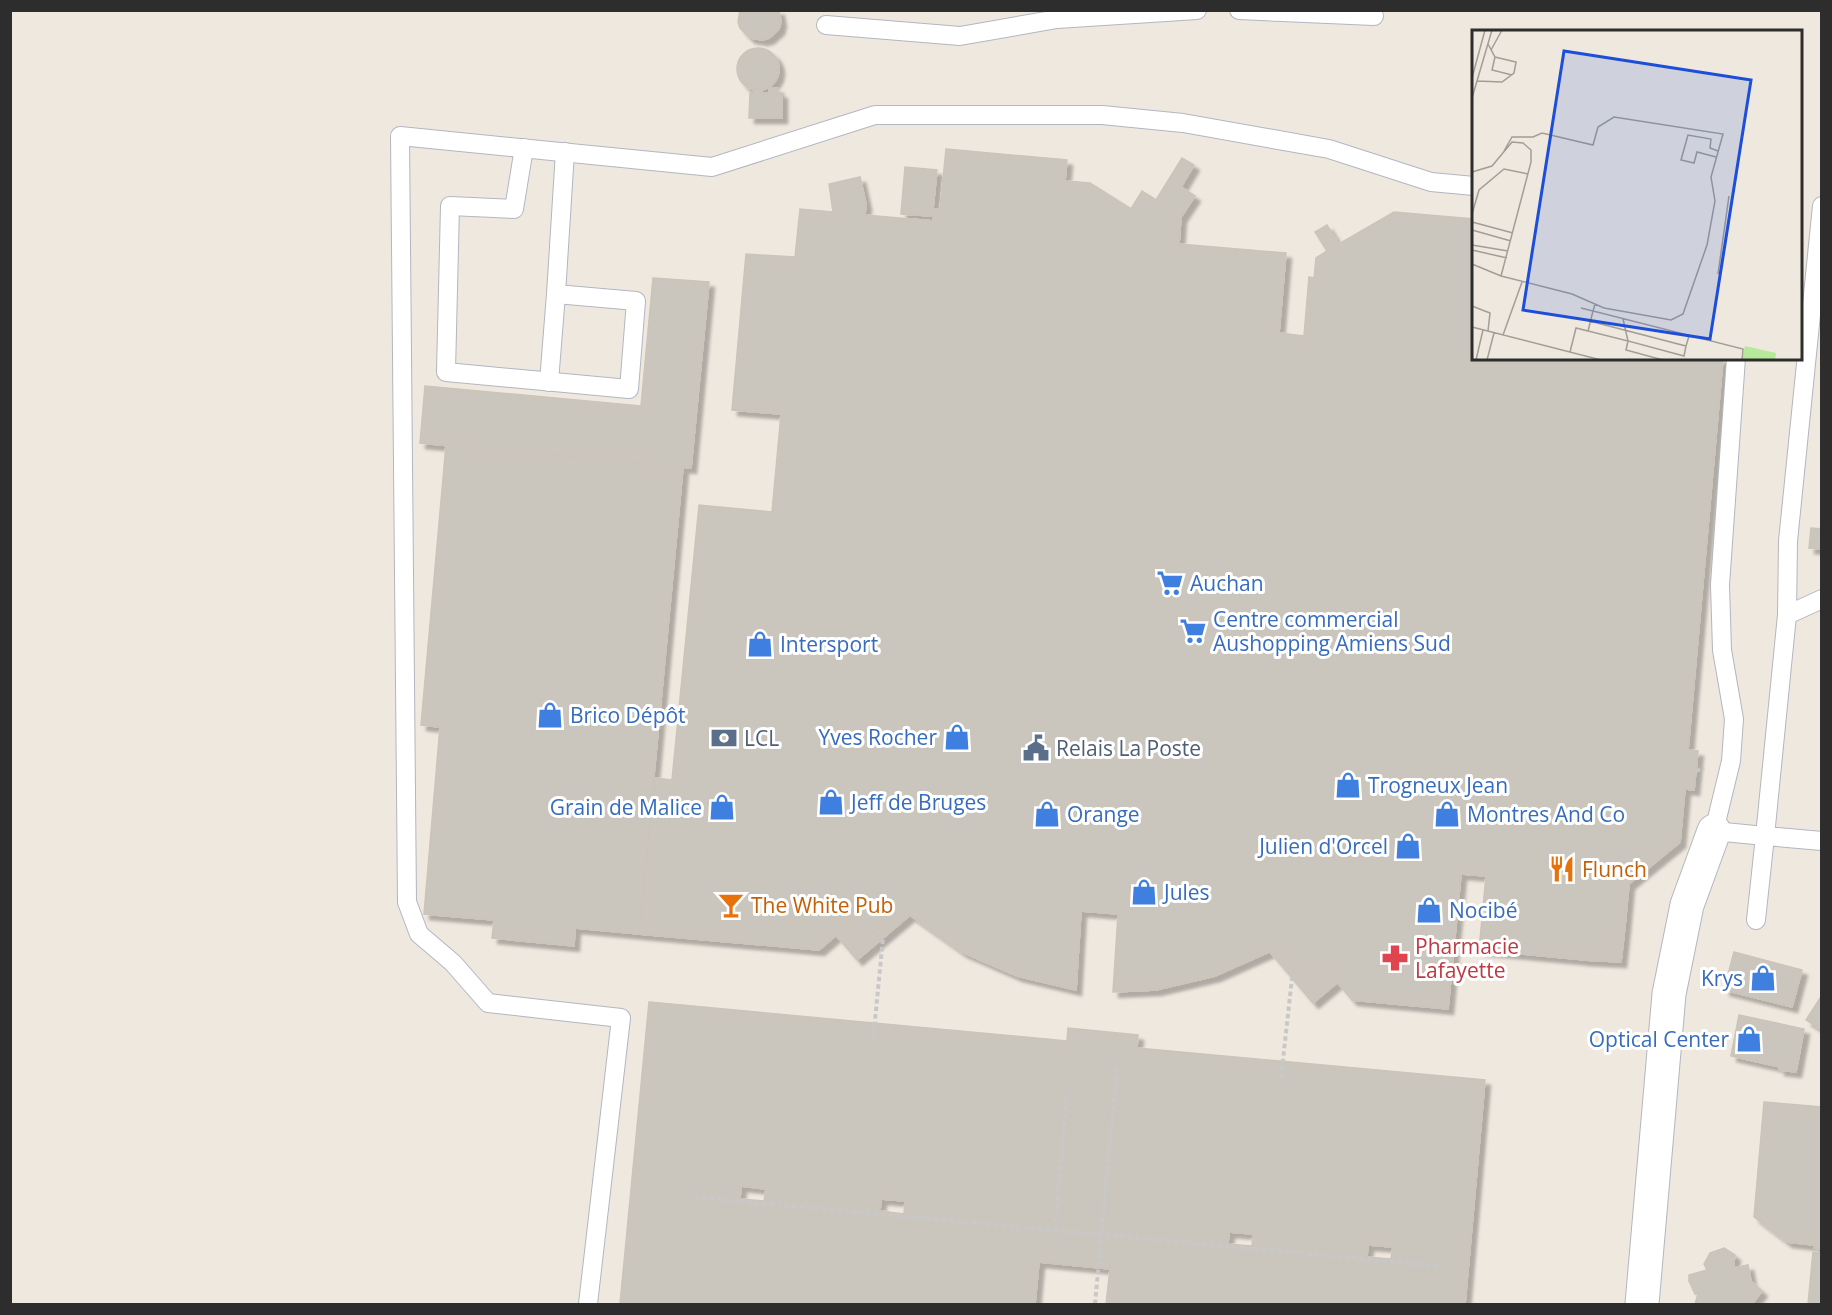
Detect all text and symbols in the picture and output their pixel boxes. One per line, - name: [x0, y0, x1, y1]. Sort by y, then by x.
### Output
- inset map: [1472, 30, 1802, 360]
- supermarket icon: Auchan: [1155, 568, 1185, 598]
- place label: Auchan: [1190, 569, 1264, 597]
- place label: Centre commercial Aushopping Amiens Sud: [1213, 605, 1451, 657]
- supermarket icon: Centre commercial Aushopping Amiens Sud: [1178, 616, 1208, 646]
- shop icon: Intersport: [745, 629, 775, 659]
- place label: Intersport: [780, 630, 878, 658]
- shop icon: Brico Dépôt: [535, 700, 565, 730]
- place label: Brico Dépôt: [570, 701, 686, 729]
- shop icon: Yves Rocher: [942, 722, 972, 752]
- bank icon: LCL: [709, 723, 739, 753]
- place label: Yves Rocher: [819, 723, 937, 751]
- place label: LCL: [744, 724, 779, 752]
- public building icon: Relais La Poste: [1021, 733, 1051, 763]
- place label: Relais La Poste: [1056, 734, 1201, 762]
- shop icon: Trogneux Jean: [1333, 770, 1363, 800]
- place label: Trogneux Jean: [1368, 771, 1508, 799]
- shop icon: Jeff de Bruges: [816, 787, 846, 817]
- place label: Jeff de Bruges: [849, 788, 986, 816]
- shop icon: Grain de Malice: [707, 792, 737, 822]
- place label: Grain de Malice: [550, 793, 702, 821]
- shop icon: Orange: [1032, 799, 1062, 829]
- shop icon: Montres And Co: [1432, 799, 1462, 829]
- place label: Orange: [1067, 800, 1140, 828]
- place label: Montres And Co: [1467, 800, 1625, 828]
- shop icon: Julien d'Orcel: [1393, 831, 1423, 861]
- place label: Julien d'Orcel: [1257, 832, 1388, 860]
- restaurant icon: Flunch: [1547, 854, 1577, 884]
- place label: Flunch: [1582, 855, 1647, 883]
- shop icon: Jules: [1129, 877, 1159, 907]
- place label: Jules: [1162, 878, 1210, 906]
- bar icon: The White Pub: [716, 890, 746, 920]
- place label: The White Pub: [751, 891, 893, 919]
- shop icon: Nocibé: [1414, 895, 1444, 925]
- place label: Nocibé: [1449, 896, 1517, 924]
- place label: Pharmacie Lafayette: [1415, 932, 1519, 984]
- pharmacy icon: Pharmacie Lafayette: [1380, 943, 1410, 973]
- shop icon: Krys: [1748, 963, 1778, 993]
- place label: Krys: [1701, 964, 1743, 992]
- shop icon: Optical Center: [1734, 1024, 1764, 1054]
- place label: Optical Center: [1589, 1025, 1729, 1053]

